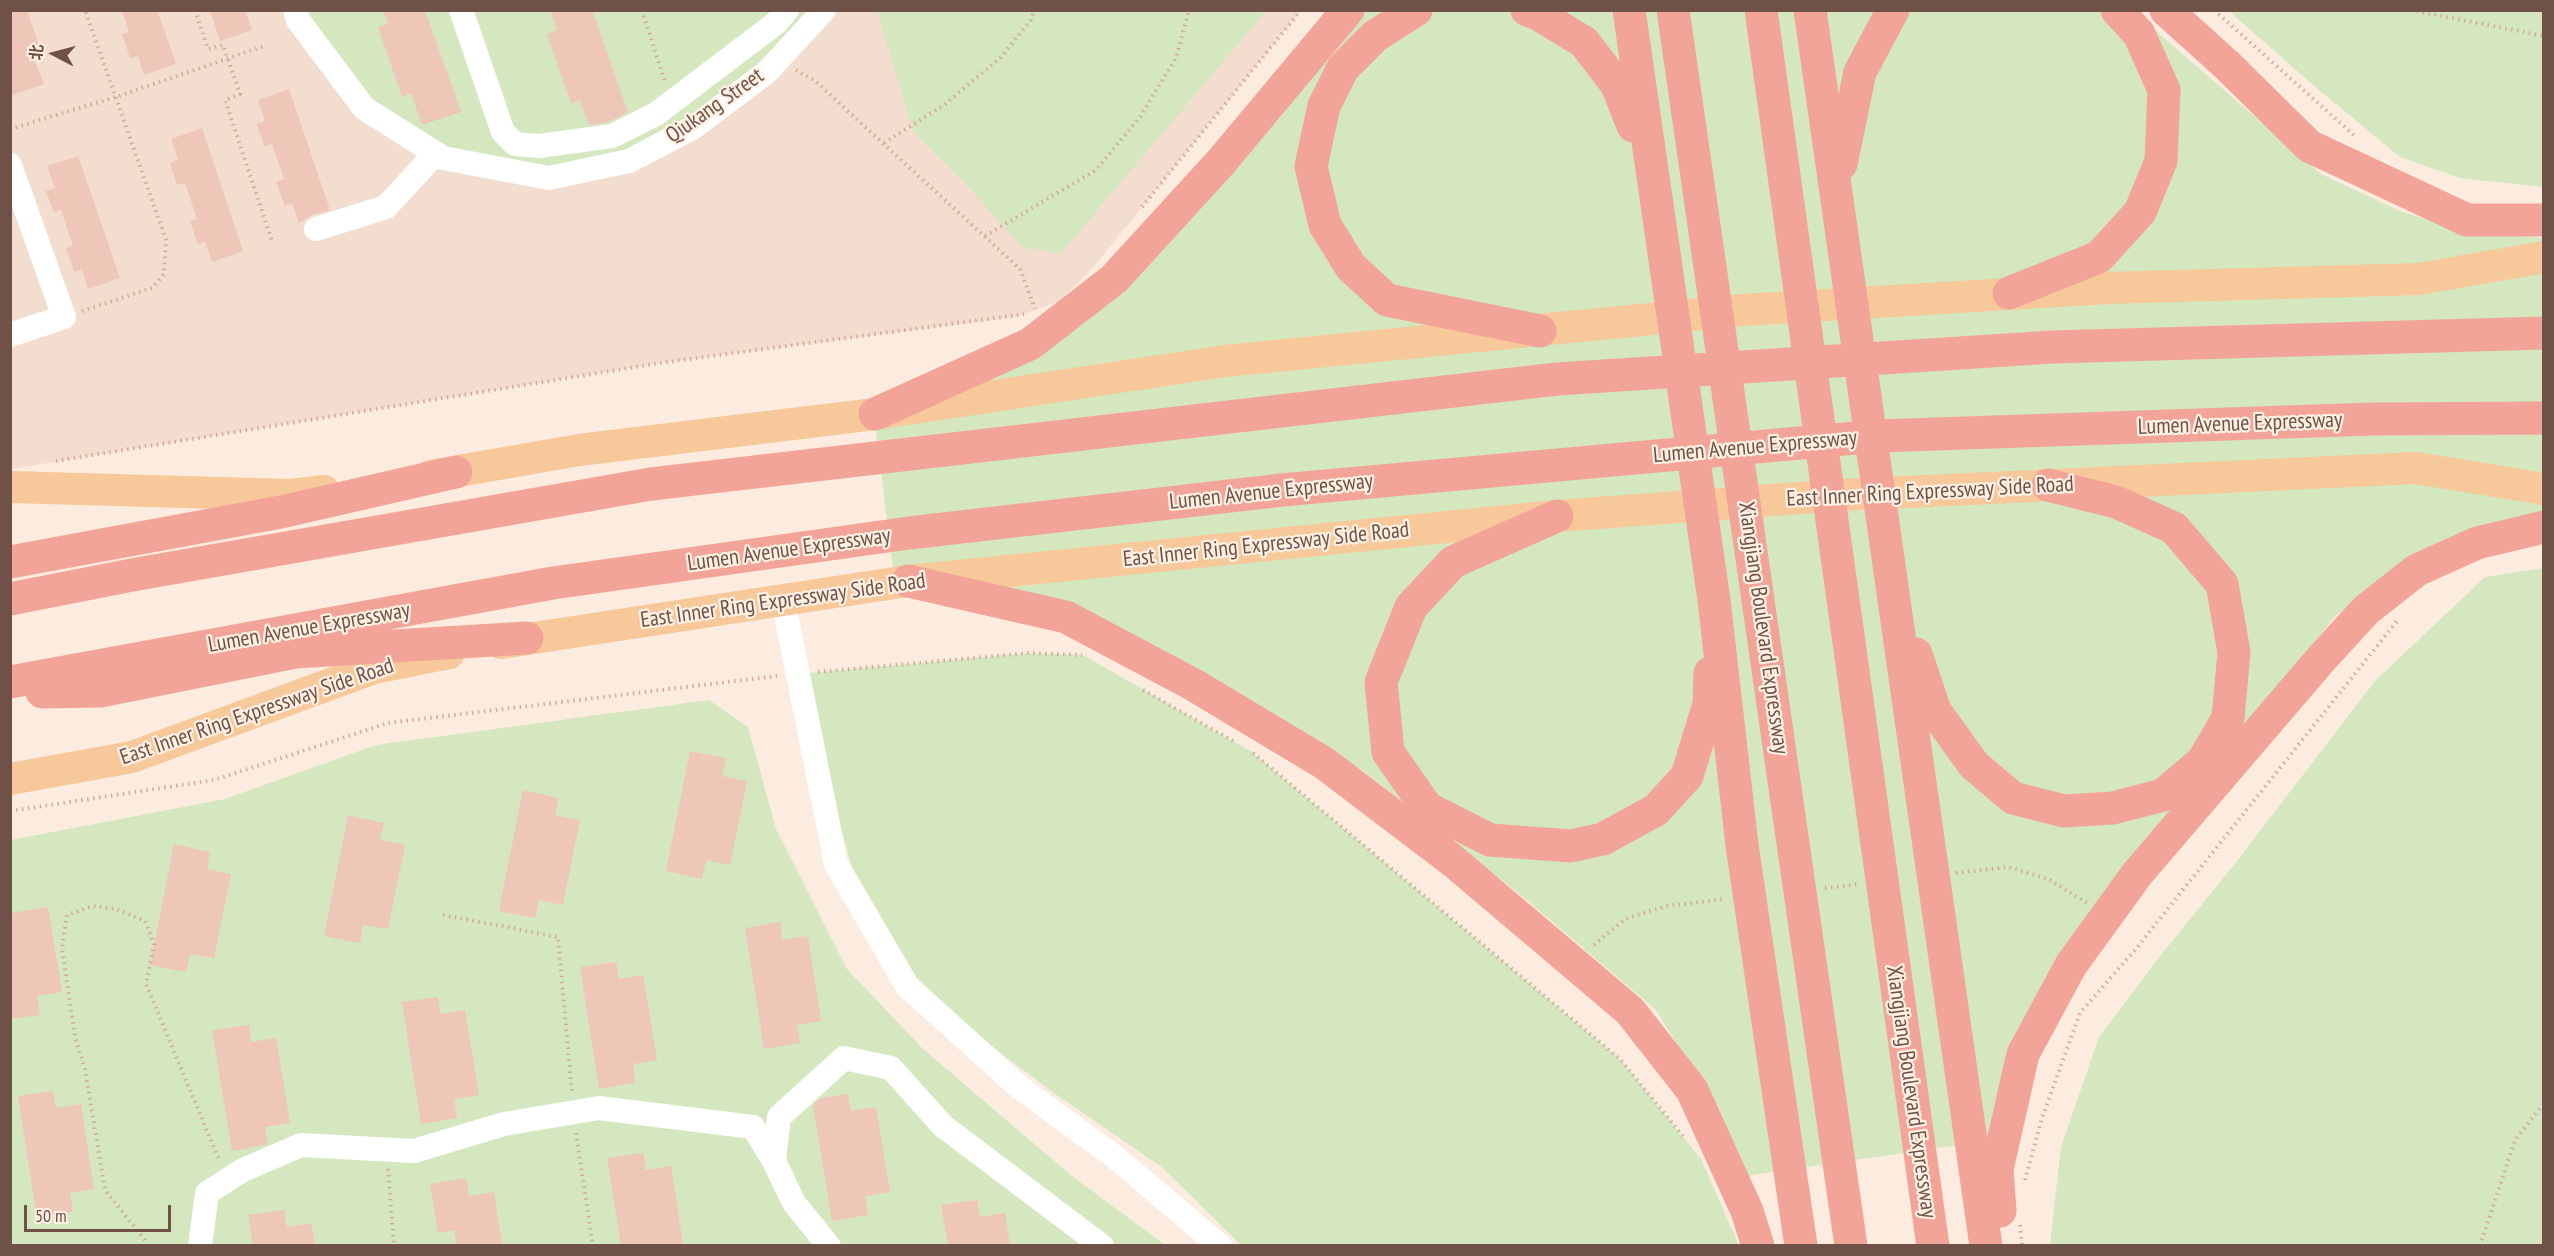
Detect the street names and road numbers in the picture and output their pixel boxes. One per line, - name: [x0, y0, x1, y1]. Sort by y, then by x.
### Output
- street label: Qiukang Street: [661, 63, 769, 149]
- street label: Lumen Avenue Expressway: [2137, 407, 2343, 441]
- street label: Lumen Avenue Expressway: [1652, 425, 1858, 469]
- street label: Lumen Avenue Expressway: [1168, 468, 1374, 516]
- street label: East Inner Ring Expressway Side Road: [1786, 471, 2074, 513]
- street label: Xiangjiang Boulevard Expressway: [1732, 500, 1794, 756]
- street label: East Inner Ring Expressway Side Road: [1122, 517, 1410, 573]
- street label: Lumen Avenue Expressway: [686, 523, 892, 577]
- street label: East Inner Ring Expressway Side Road: [639, 568, 927, 634]
- street label: Lumen Avenue Expressway: [206, 597, 412, 659]
- street label: East Inner Ring Expressway Side Road: [117, 653, 397, 771]
- street label: Xiangjiang Boulevard Expressway: [1880, 964, 1942, 1220]

